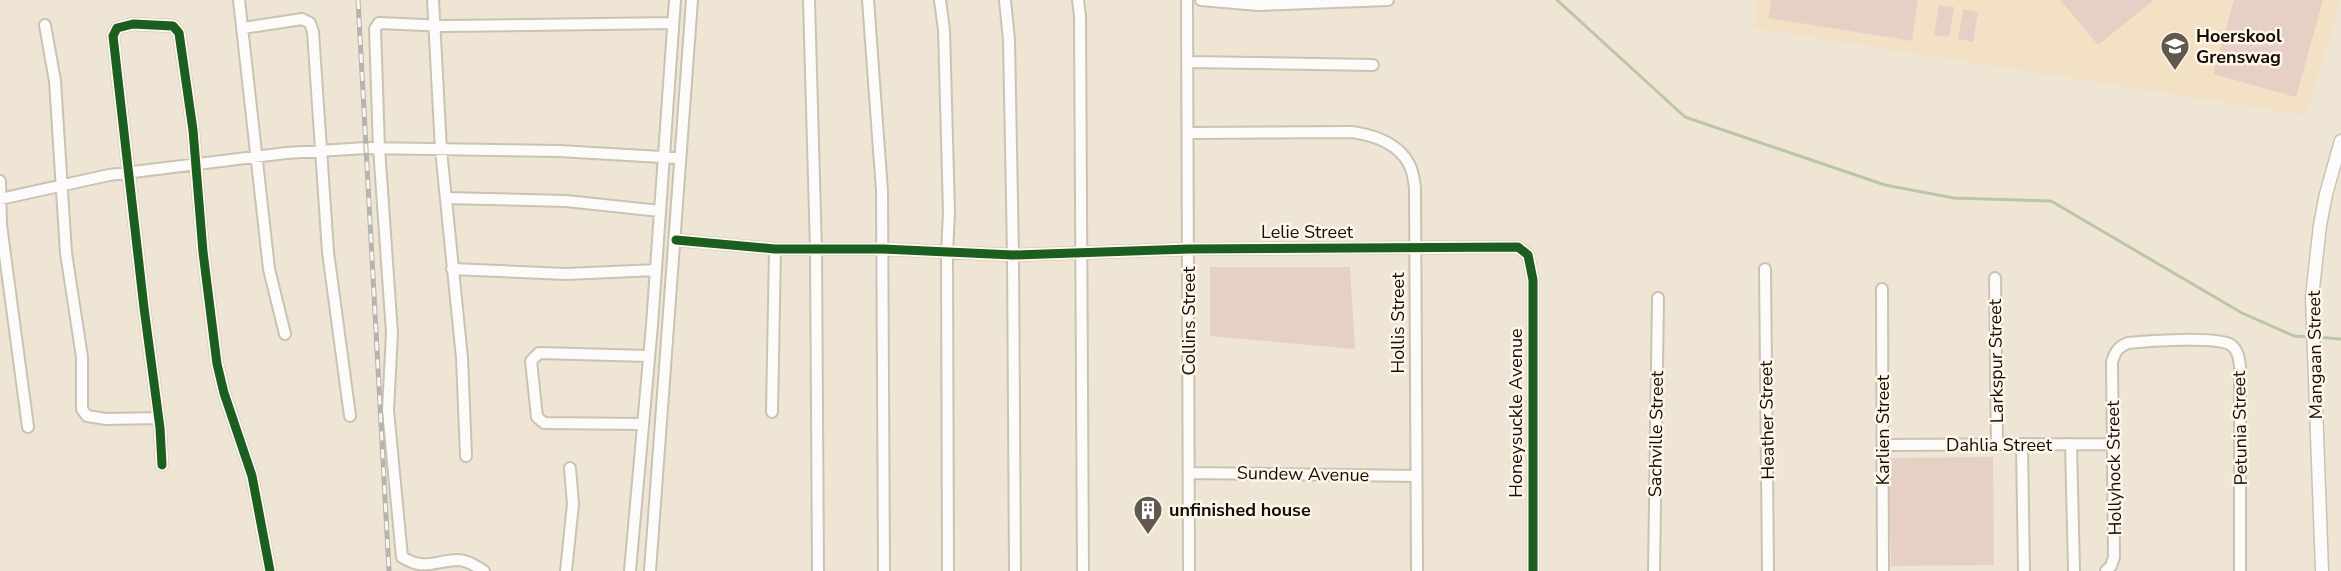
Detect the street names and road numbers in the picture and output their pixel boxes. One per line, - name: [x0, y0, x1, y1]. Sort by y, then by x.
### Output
- street label: Lelie Street: [1261, 220, 1354, 244]
- street label: Collins Street: [1177, 266, 1201, 375]
- street label: Hollis Street: [1386, 272, 1410, 373]
- street label: Mangaan Street: [2302, 290, 2328, 420]
- street label: Larkspur Street: [1983, 298, 2009, 423]
- street label: Honeysuckle Avenue: [1504, 328, 1528, 498]
- street label: Heather Street: [1754, 360, 1780, 480]
- street label: Sachville Street: [1643, 370, 1669, 497]
- street label: Petunia Street: [2227, 370, 2253, 486]
- street label: Karlien Street: [1871, 374, 1895, 485]
- street label: Hollyhock Street: [2101, 400, 2127, 536]
- street label: Dahlia Street: [1946, 433, 2053, 457]
- street label: Sundew Avenue: [1237, 461, 1369, 487]

